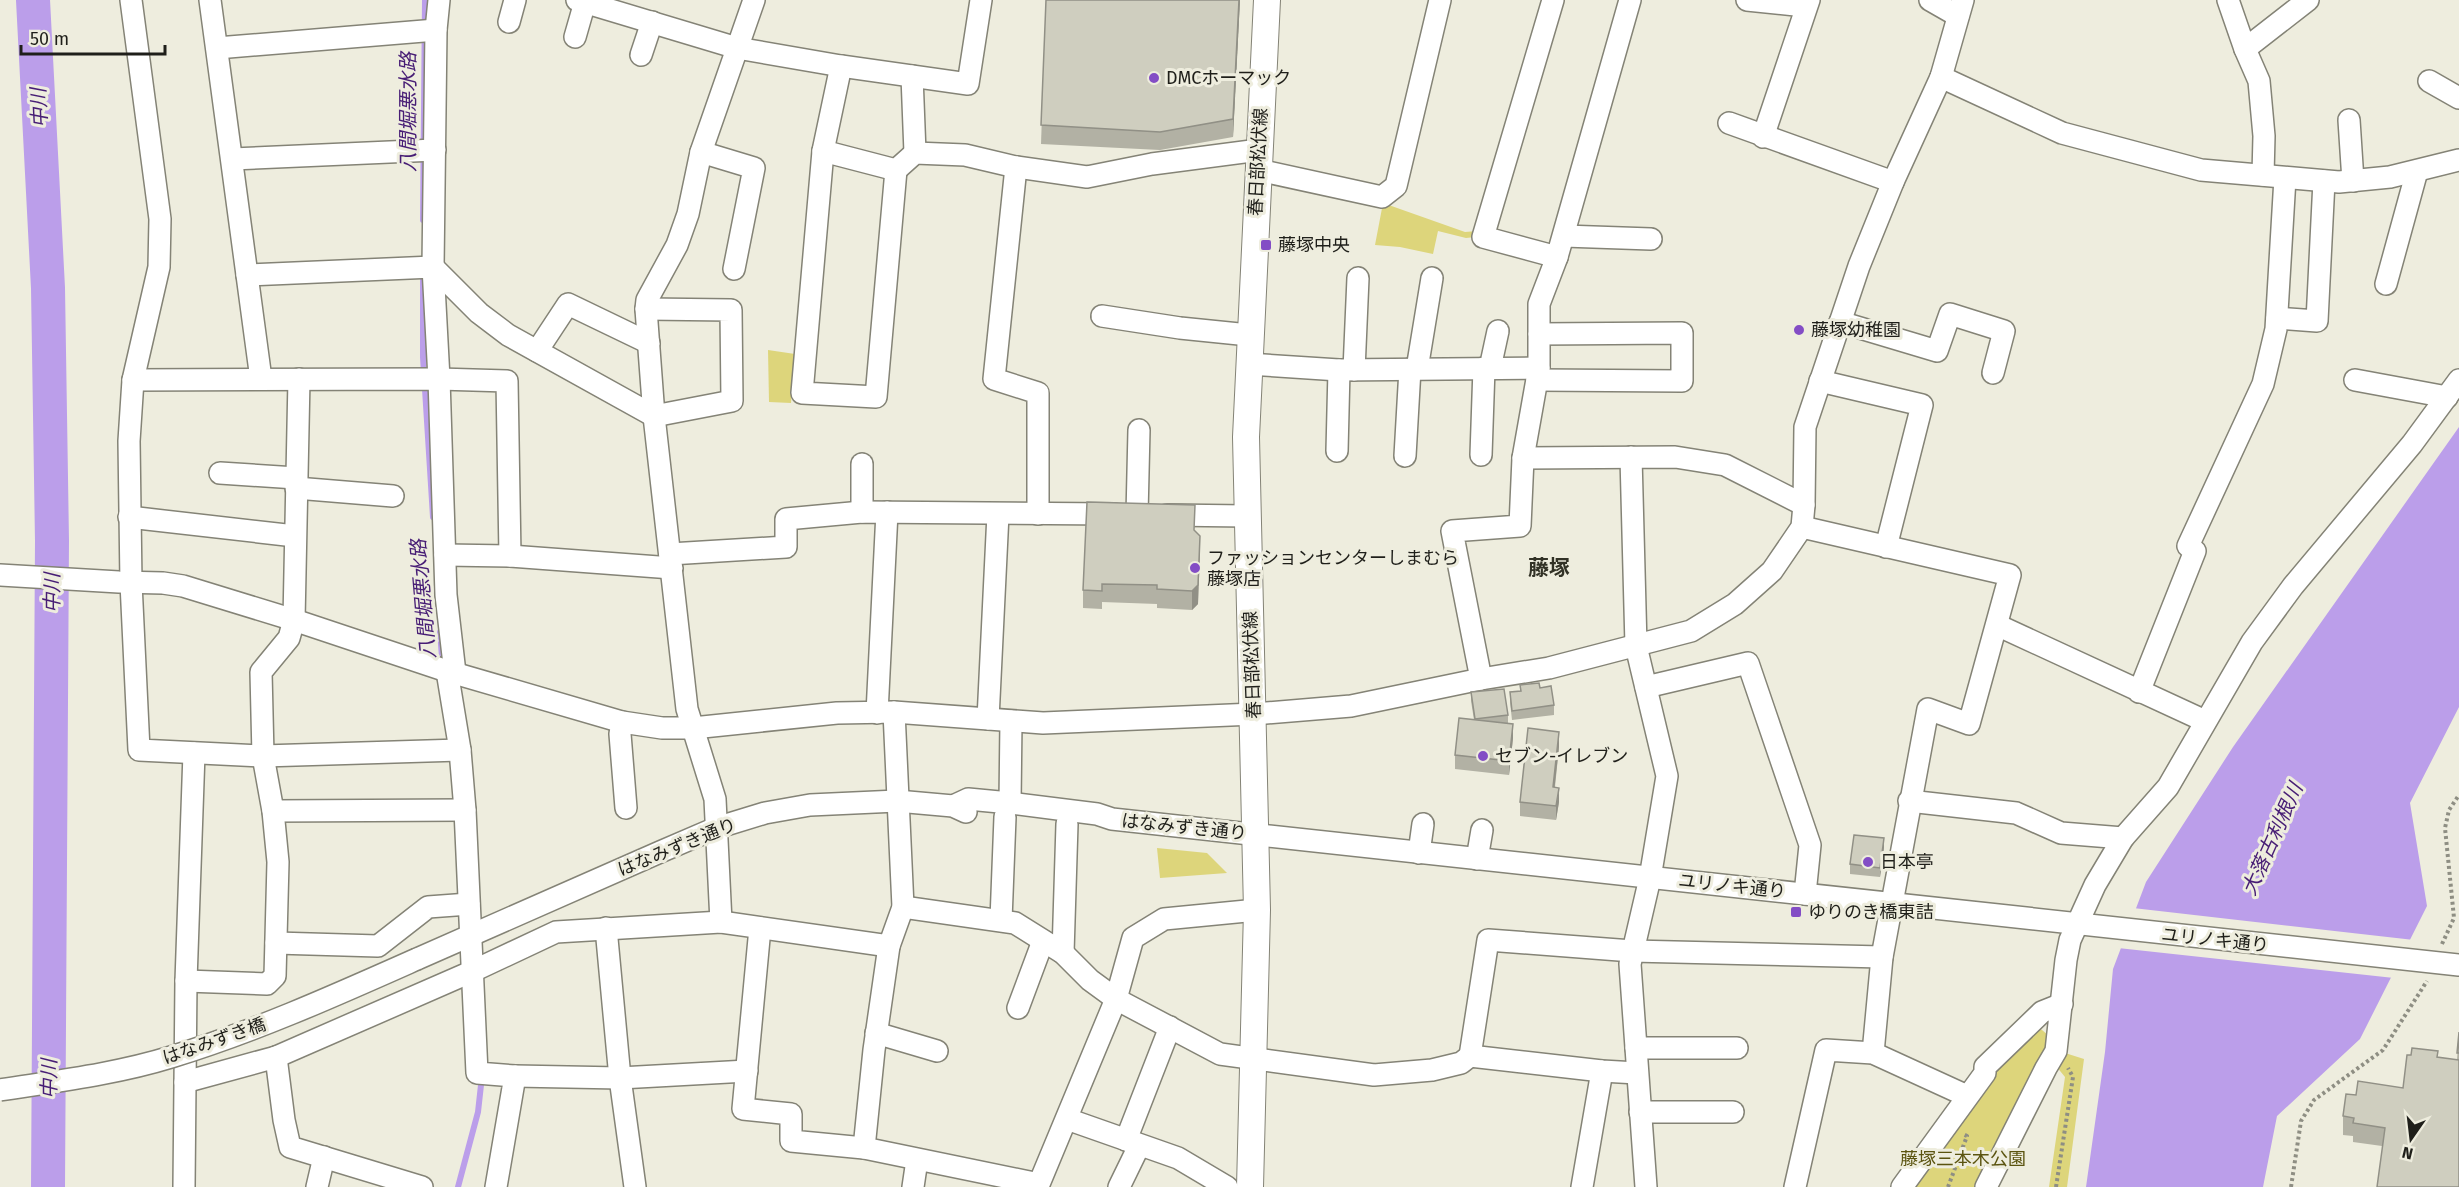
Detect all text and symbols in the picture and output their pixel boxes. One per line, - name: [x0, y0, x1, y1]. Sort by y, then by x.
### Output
- scale bar: [21, 18, 165, 56]
- text: 50 m: [30, 28, 69, 50]
- water label: 八間堀悪水路: [396, 50, 420, 172]
- place label: DMCホーマック: [1166, 67, 1291, 89]
- marker: DMCホーマック: [1147, 71, 1161, 85]
- water label: 中川: [26, 85, 52, 129]
- street label: 春日部松伏線: [1244, 107, 1272, 217]
- place label: 藤塚中央: [1278, 234, 1350, 256]
- marker: 藤塚中央: [1259, 238, 1273, 252]
- place label: 藤塚幼稚園: [1811, 319, 1901, 341]
- marker: 藤塚幼稚園: [1792, 323, 1806, 337]
- water label: 八間堀悪水路: [406, 536, 440, 660]
- place label: ファッションセンターしまむら 藤塚店: [1207, 547, 1459, 590]
- district label: 藤塚: [1528, 555, 1570, 581]
- marker: ファッションセンターしまむら 藤塚店: [1188, 561, 1202, 575]
- water label: 中川: [40, 571, 64, 613]
- street label: 春日部松伏線: [1239, 611, 1265, 719]
- place label: セブン-イレブン: [1495, 745, 1628, 767]
- marker: セブン-イレブン: [1476, 749, 1490, 763]
- water label: 大落古利根川: [2237, 777, 2308, 899]
- street label: はなみずき通り: [1120, 809, 1248, 845]
- street label: はなみずき通り: [614, 813, 740, 881]
- place label: 日本亭: [1880, 851, 1934, 873]
- marker: 日本亭: [1861, 855, 1875, 869]
- street label: ユリノキ通り: [1677, 869, 1787, 903]
- place label: ゆりのき橋東詰: [1808, 901, 1933, 923]
- marker: ゆりのき橋東詰: [1789, 905, 1803, 919]
- street label: ユリノキ通り: [2160, 923, 2270, 957]
- street label: はなみずき橋: [159, 1013, 269, 1069]
- water label: 中川: [37, 1057, 61, 1099]
- north arrow: [2381, 1109, 2441, 1169]
- text: N: [2400, 1143, 2415, 1164]
- park label: 藤塚三本木公園: [1900, 1148, 2026, 1170]

